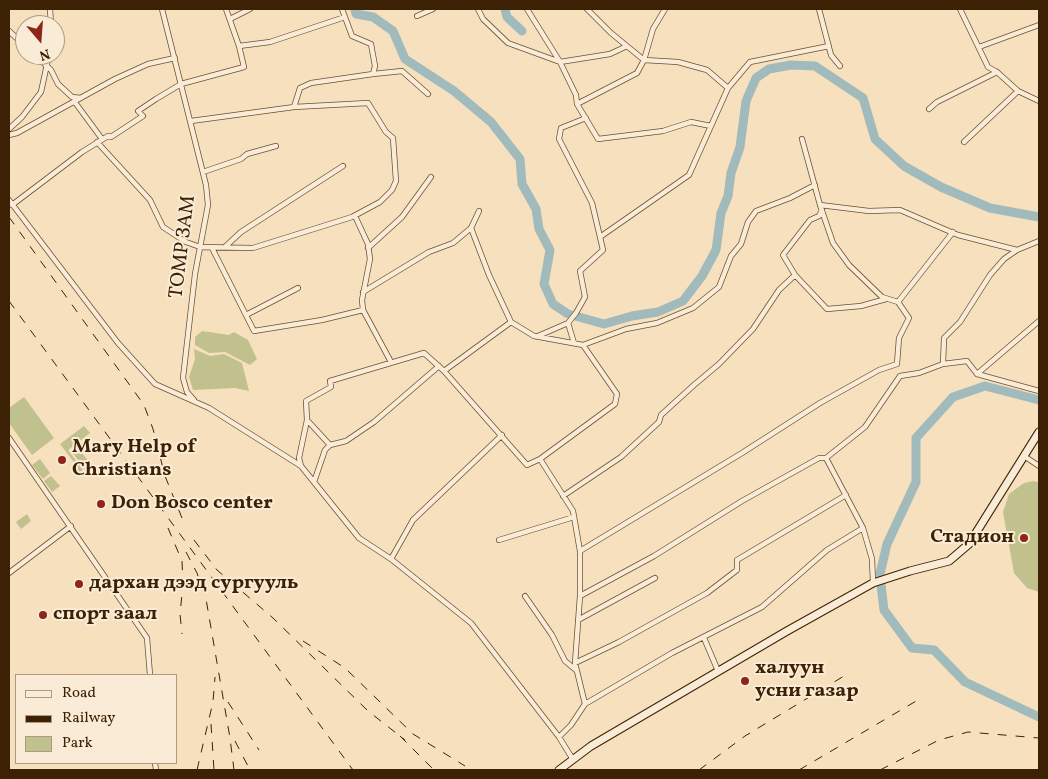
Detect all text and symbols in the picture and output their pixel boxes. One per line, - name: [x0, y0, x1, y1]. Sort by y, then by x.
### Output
- north arrow: [15, 15, 65, 65]
- text: N: [37, 43, 52, 64]
- street label: ТОМР ЗАМ: [166, 194, 202, 300]
- place label: Mary Help of Christians: [72, 436, 195, 483]
- marker: Mary Help of Christians: [56, 454, 68, 466]
- place label: Don Bosco center: [111, 492, 273, 516]
- marker: Don Bosco center: [95, 498, 107, 510]
- place label: Стадион: [930, 526, 1014, 550]
- marker: Стадион: [1018, 532, 1030, 544]
- place label: дархан дээд сургууль: [89, 572, 298, 596]
- marker: дархан дээд сургууль: [73, 578, 85, 590]
- place label: спорт заал: [53, 603, 157, 627]
- marker: спорт заал: [37, 609, 49, 621]
- place label: халуун усни газар: [755, 657, 859, 704]
- legend: [15, 674, 178, 764]
- marker: халуун усни газар: [739, 675, 751, 687]
- text: Road: [62, 683, 96, 704]
- text: Railway: [62, 708, 115, 729]
- text: Park: [62, 733, 93, 754]

